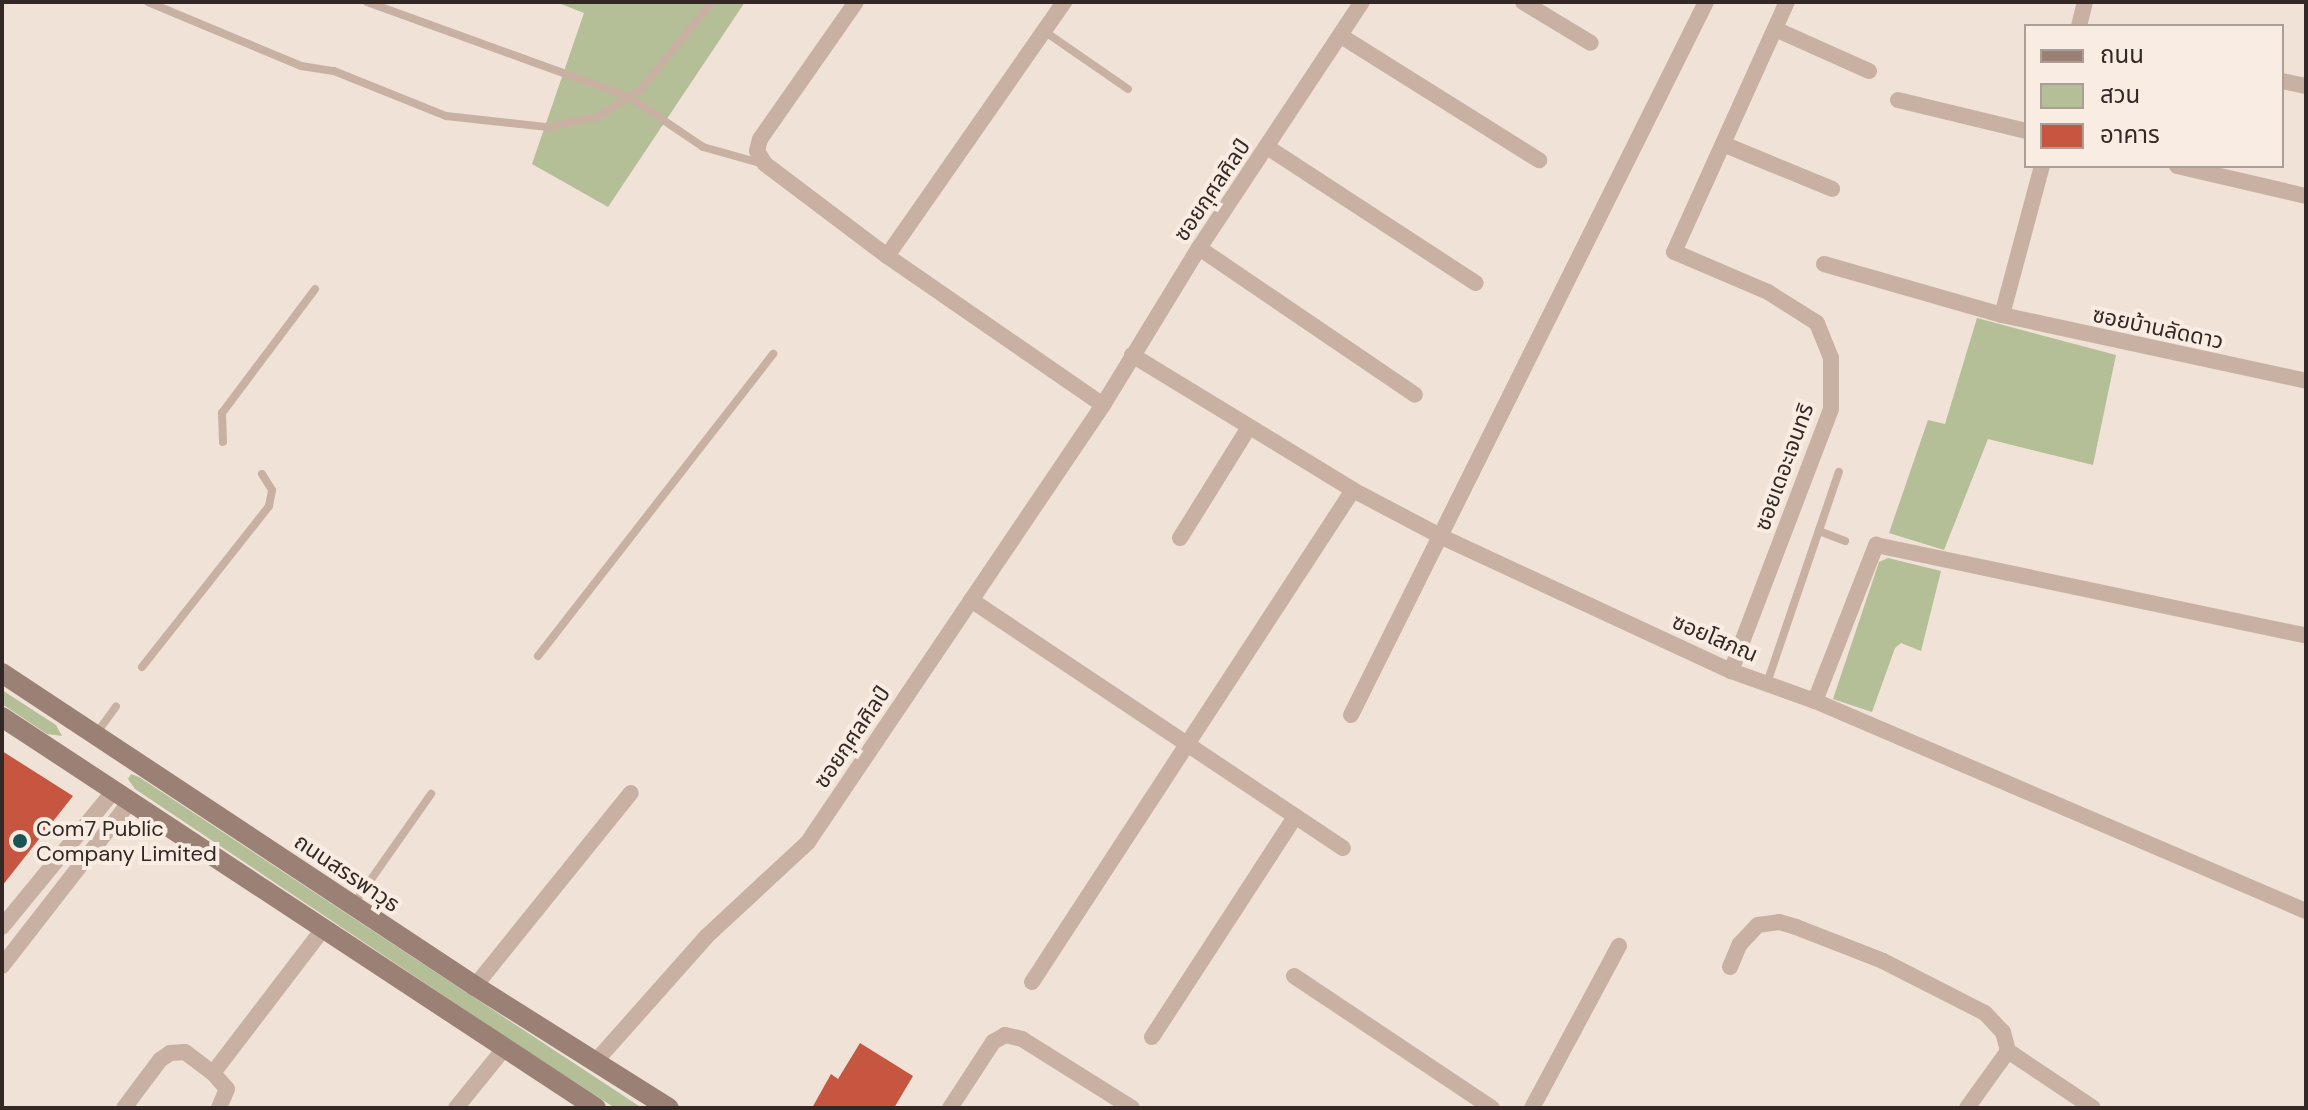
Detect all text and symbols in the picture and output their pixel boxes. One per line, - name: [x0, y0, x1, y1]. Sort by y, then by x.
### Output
- legend: [2024, 24, 2284, 168]
- text: ถนน: [2100, 39, 2144, 70]
- text: สวน: [2100, 79, 2140, 110]
- text: อาคาร: [2100, 119, 2160, 150]
- street label: ซอยกุศลศิลป์: [1168, 134, 1256, 246]
- street label: ซอยบ้านลัดดาว: [2090, 301, 2226, 355]
- street label: ซอยเดอะเจนทริ: [1749, 400, 1819, 534]
- street label: ซอยโสภณ: [1668, 608, 1762, 668]
- street label: ซอยกุศลศิลป์: [808, 681, 896, 793]
- place label: Com7 Public Company Limited: [36, 815, 217, 866]
- street label: ถนนสรรพาวุธ: [289, 828, 405, 918]
- marker: Com7 Public Company Limited: [11, 832, 29, 850]

